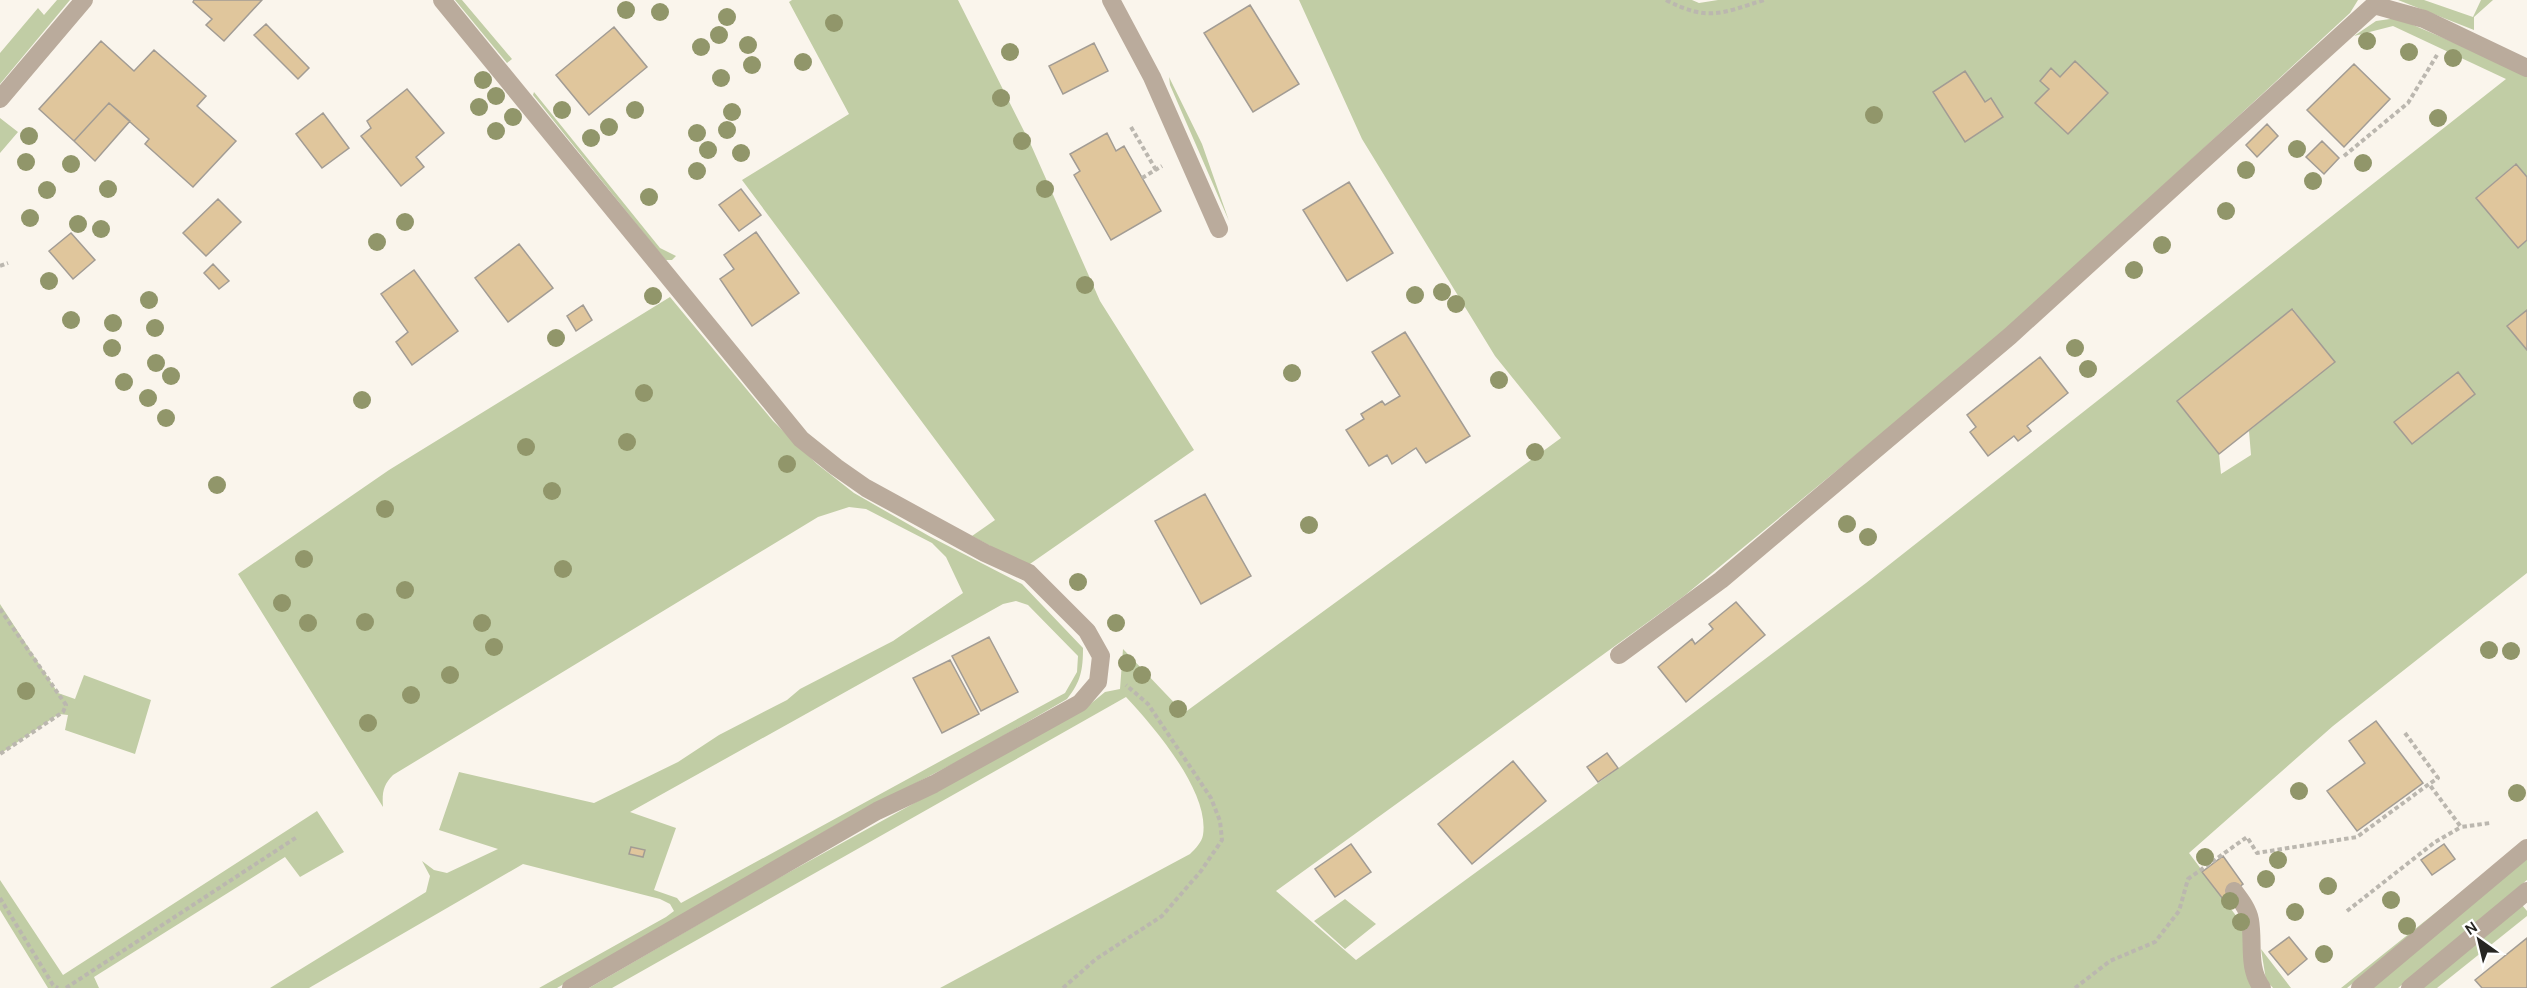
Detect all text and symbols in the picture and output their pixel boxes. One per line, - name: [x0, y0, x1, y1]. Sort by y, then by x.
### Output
- north arrow: [2449, 910, 2509, 970]
- text: N: [2461, 917, 2481, 939]

